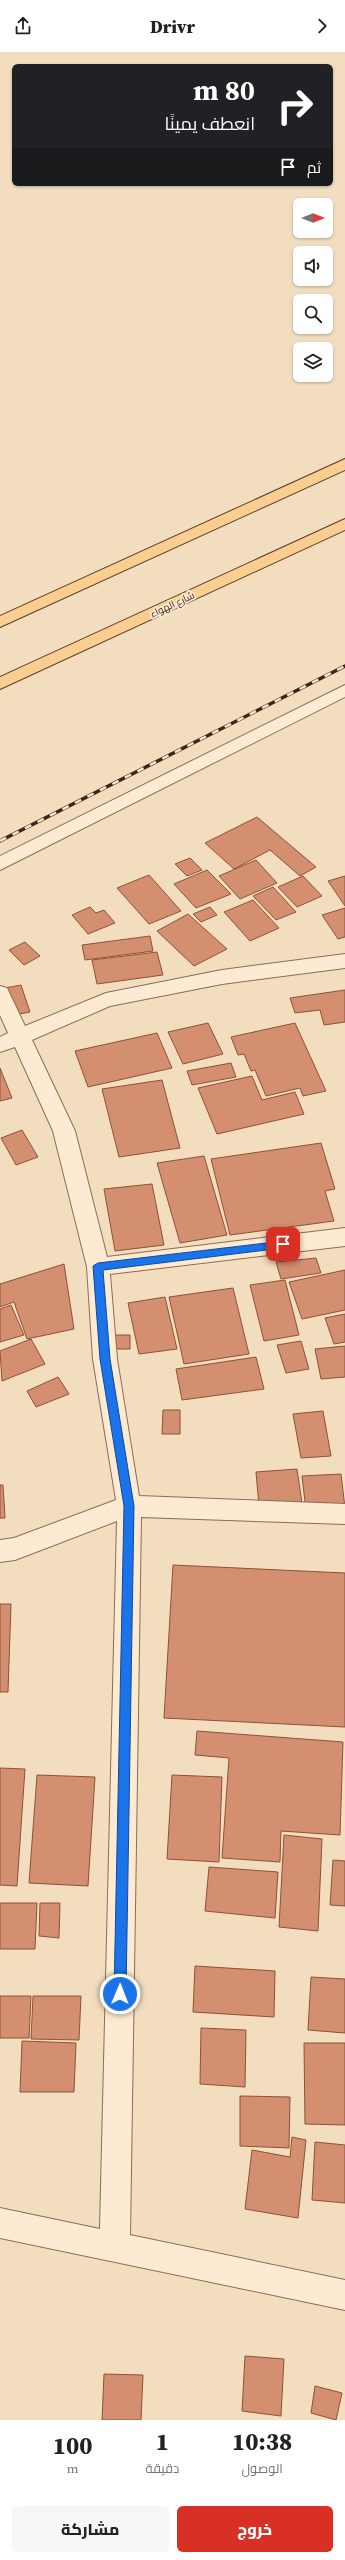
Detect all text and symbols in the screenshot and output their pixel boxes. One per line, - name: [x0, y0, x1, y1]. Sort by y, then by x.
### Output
- text: Drivr: [150, 14, 195, 39]
- icon: share: [12, 15, 34, 37]
- icon: forward: [311, 15, 333, 37]
- text: 80 m: [193, 71, 255, 109]
- icon: right: [269, 80, 321, 132]
- text: انعطف يمينًا: [164, 111, 255, 136]
- icon: arrive: [277, 156, 299, 178]
- text: ثم: [307, 157, 321, 178]
- north arrow: [293, 198, 333, 238]
- map controls: [293, 198, 333, 382]
- button: sound: [293, 246, 333, 286]
- button: search: [293, 294, 333, 334]
- button: layers: [293, 342, 333, 382]
- street label: شارع الهواء: [148, 588, 197, 620]
- pin: [266, 1227, 300, 1261]
- icon: arrive: [272, 1233, 294, 1255]
- position arrow: [99, 1973, 141, 2015]
- text: 1: [156, 2425, 169, 2458]
- text: 10:38: [232, 2425, 292, 2458]
- text: 100: [53, 2429, 93, 2462]
- text: m: [67, 2460, 79, 2477]
- text: دقيقة: [145, 2460, 179, 2477]
- text: الوصول: [241, 2460, 283, 2477]
- button: مشاركة: [12, 2506, 169, 2552]
- button: خروج: [177, 2506, 333, 2552]

